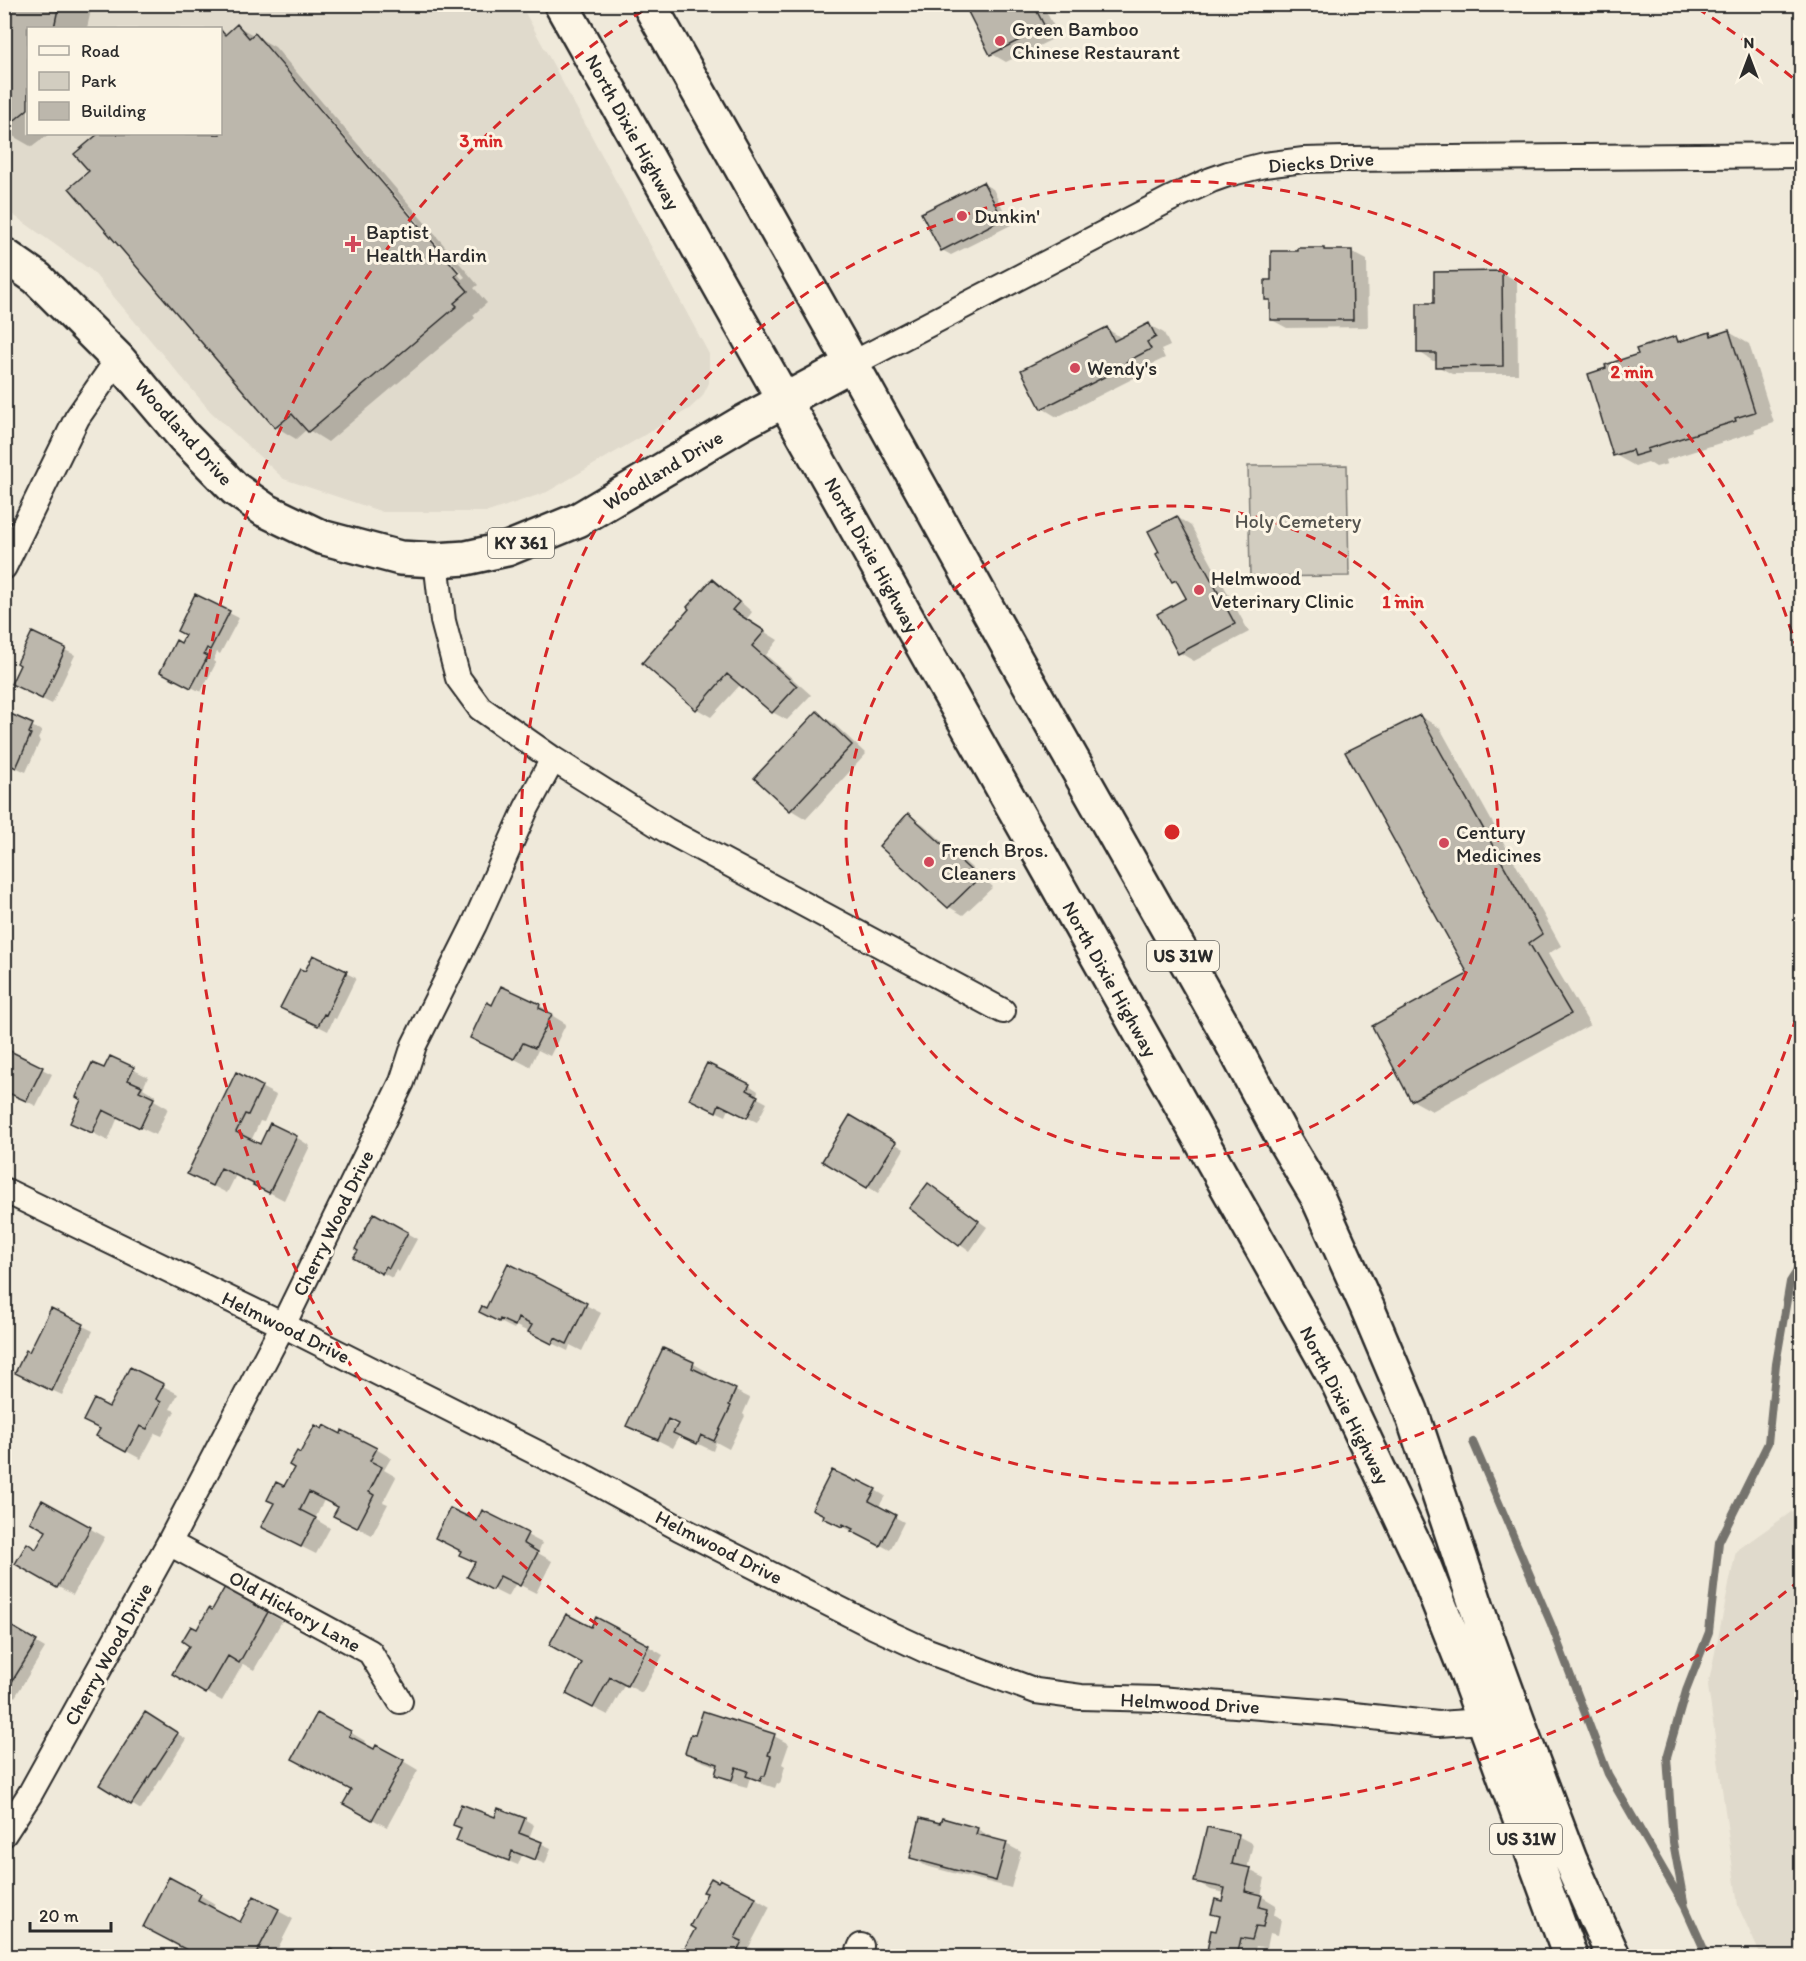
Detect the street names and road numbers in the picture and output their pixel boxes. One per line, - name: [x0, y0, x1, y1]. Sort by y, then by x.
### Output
- street label: North Dixie Highway: [580, 50, 686, 215]
- street label: Diecks Drive: [1267, 146, 1375, 178]
- street label: Woodland Drive: [130, 374, 238, 490]
- street label: Woodland Drive: [599, 425, 727, 515]
- street label: North Dixie Highway: [819, 473, 925, 638]
- road number: KY 361: [488, 528, 554, 558]
- street label: North Dixie Highway: [1057, 897, 1163, 1062]
- road number: US 31W: [1147, 941, 1219, 971]
- street label: Cherry Wood Drive: [287, 1146, 379, 1300]
- street label: Helmwood Drive: [218, 1286, 354, 1368]
- street label: North Dixie Highway: [1295, 1322, 1396, 1489]
- street label: Helmwood Drive: [652, 1505, 786, 1589]
- street label: Old Hickory Lane: [225, 1565, 365, 1657]
- street label: Cherry Wood Drive: [59, 1578, 157, 1730]
- street label: Helmwood Drive: [1120, 1687, 1260, 1719]
- road number: US 31W: [1490, 1824, 1562, 1854]

